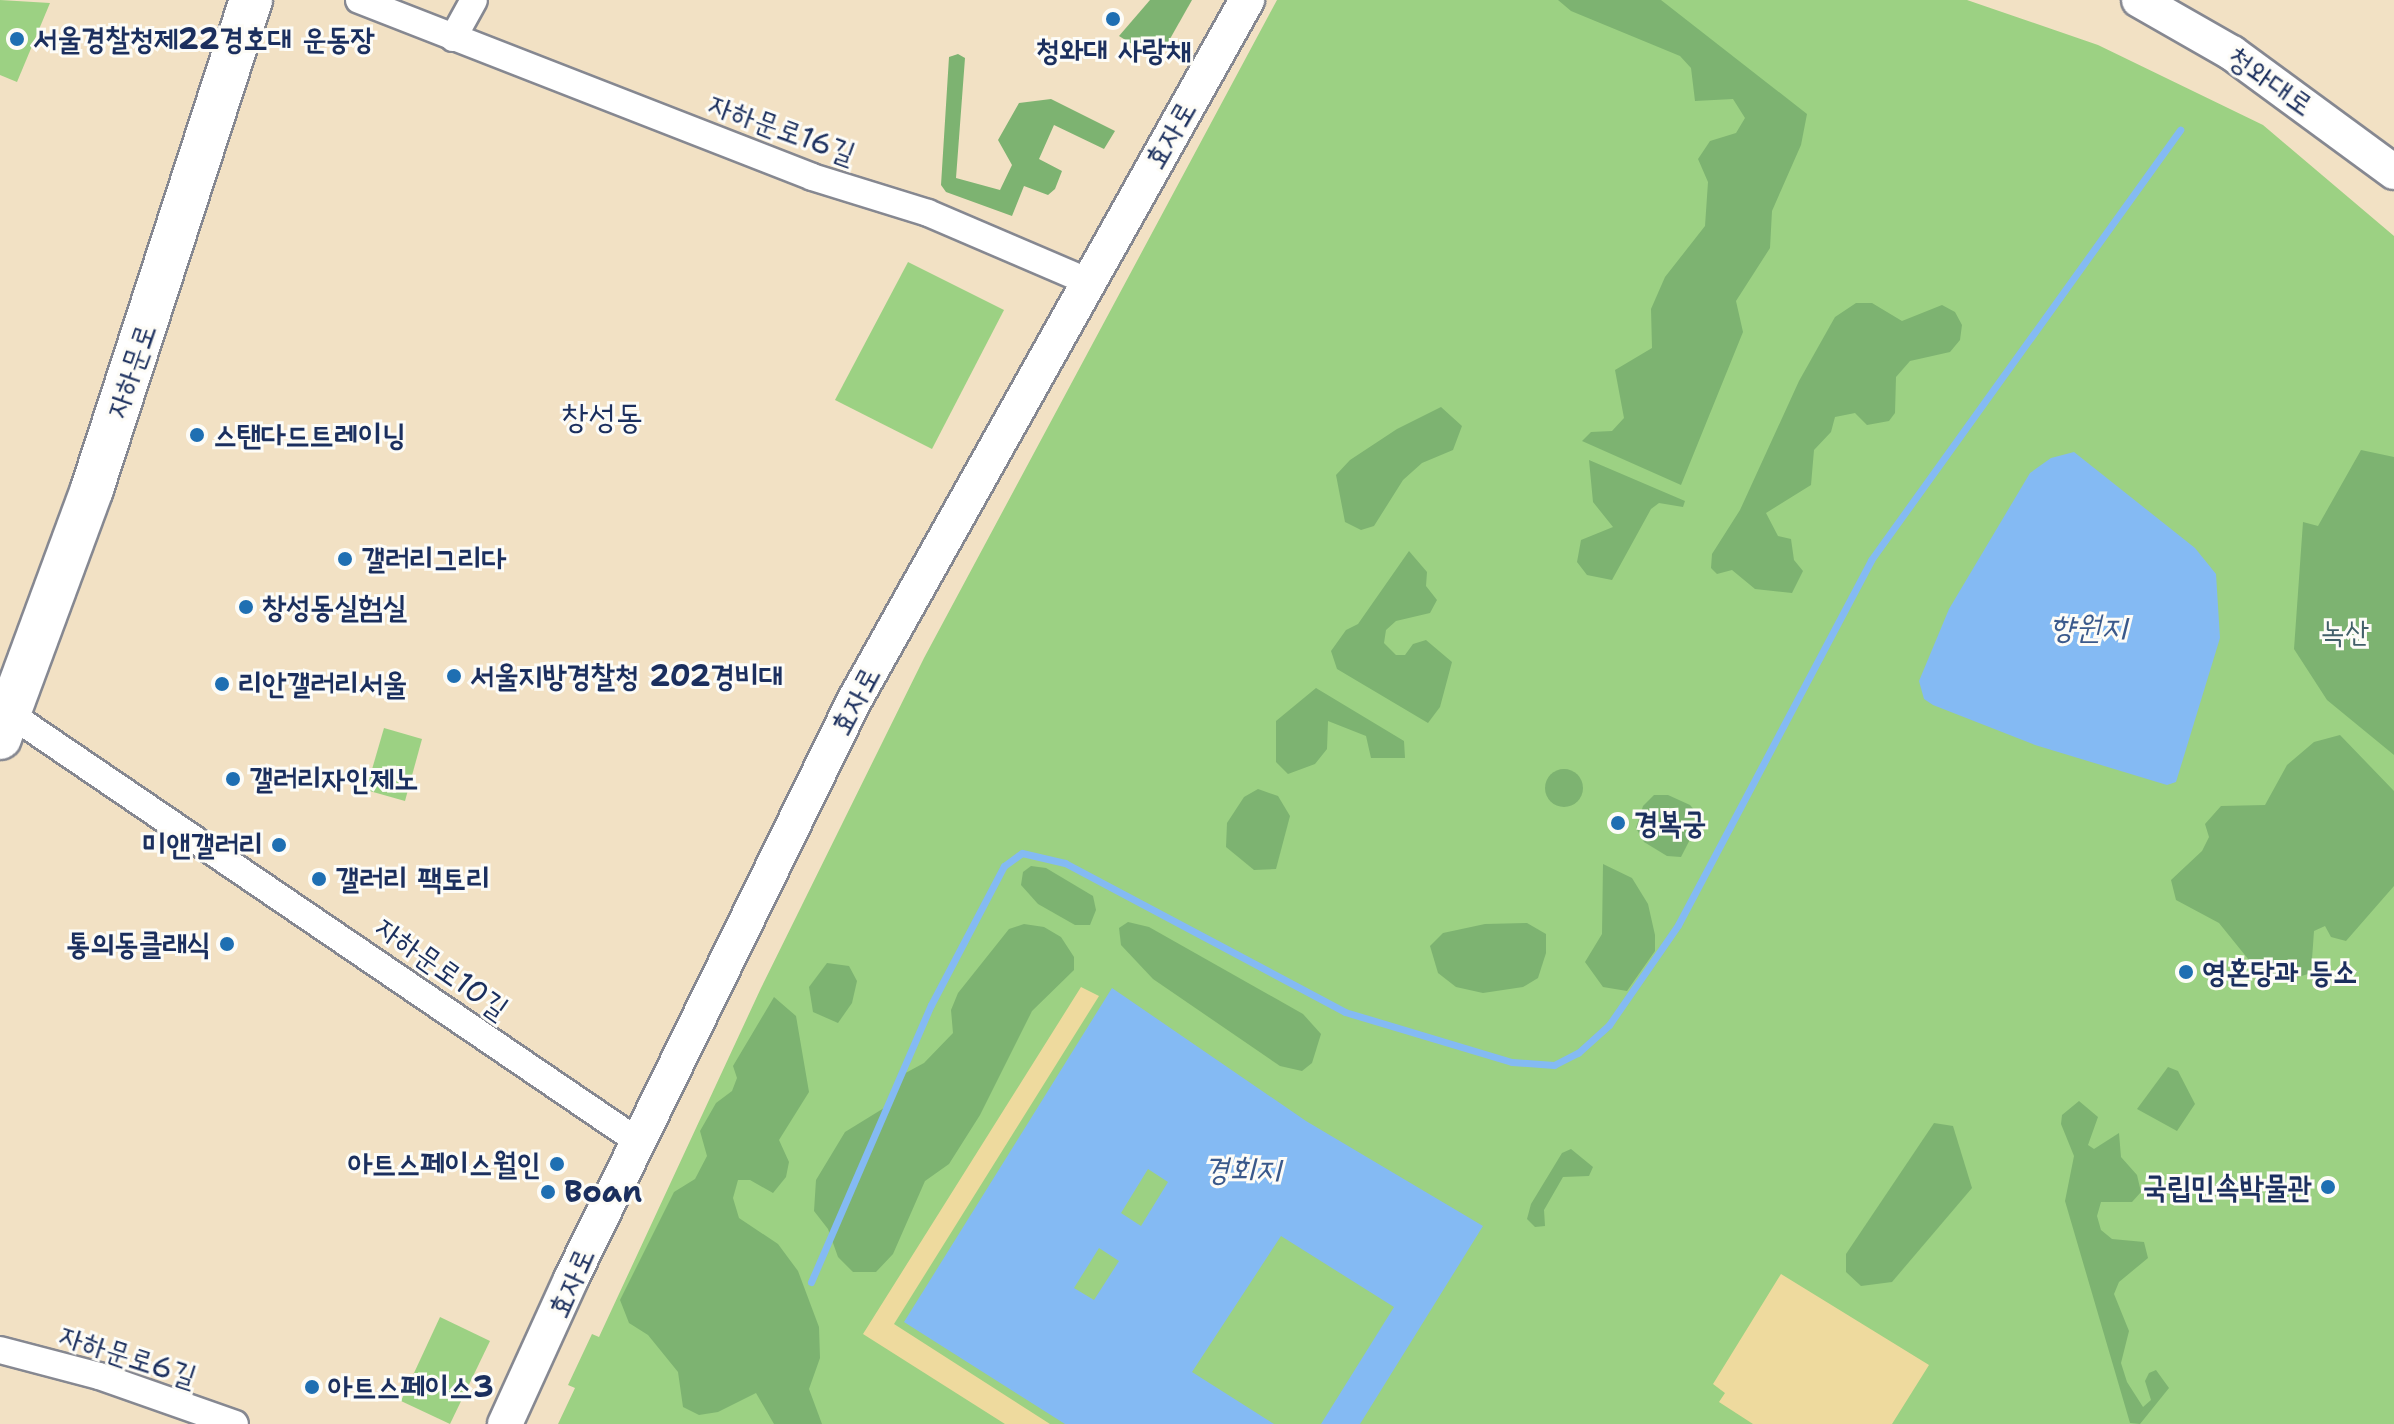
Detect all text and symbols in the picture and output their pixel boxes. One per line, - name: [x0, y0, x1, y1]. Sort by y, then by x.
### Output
- marker: 청와대 사랑채: [1104, 10, 1122, 28]
- place label: 서울경찰청제22경호대 운동장: [33, 21, 375, 57]
- marker: 서울경찰청제22경호대 운동장: [8, 30, 26, 48]
- place label: 청와대 사랑채: [1035, 32, 1191, 68]
- street label: 청와대로: [2220, 39, 2320, 123]
- street label: 자하문로16길: [704, 86, 860, 172]
- street label: 효자로: [1136, 95, 1204, 175]
- street label: 자하문로: [98, 319, 164, 423]
- district label: 창성동: [561, 397, 643, 437]
- place label: 스탠다드트레이닝: [213, 417, 406, 453]
- marker: 스탠다드트레이닝: [188, 426, 206, 444]
- place label: 갤러리그리다: [361, 541, 506, 577]
- marker: 갤러리그리다: [336, 550, 354, 568]
- place label: 창성동실험실: [262, 589, 407, 625]
- marker: 창성동실험실: [237, 598, 255, 616]
- water label: 향원지: [2049, 608, 2127, 646]
- park label: 녹산: [2321, 614, 2369, 650]
- place label: 서울지방경찰청 202경비대: [470, 658, 783, 694]
- street label: 효자로: [822, 661, 888, 741]
- place label: 리안갤러리서울: [238, 666, 407, 702]
- marker: 서울지방경찰청 202경비대: [445, 667, 463, 685]
- marker: 리안갤러리서울: [213, 675, 231, 693]
- place label: 갤러리자인제노: [249, 761, 418, 797]
- marker: 갤러리자인제노: [224, 770, 242, 788]
- place label: 경복궁: [1634, 805, 1706, 841]
- marker: 경복궁: [1609, 814, 1627, 832]
- place label: 미앤갤러리: [142, 827, 263, 863]
- marker: 미앤갤러리: [270, 836, 288, 854]
- place label: 갤러리 팩토리: [335, 861, 490, 897]
- marker: 갤러리 팩토리: [310, 870, 328, 888]
- street label: 자하문로10길: [369, 909, 515, 1027]
- place label: 통의동클래식: [66, 926, 211, 962]
- marker: 통의동클래식: [218, 935, 236, 953]
- place label: 영혼당과 등소: [2202, 954, 2357, 990]
- marker: 영혼당과 등소: [2177, 963, 2195, 981]
- place label: 아트스페이스월인: [348, 1146, 541, 1182]
- water label: 경회지: [1203, 1150, 1281, 1188]
- marker: 아트스페이스월인: [548, 1155, 566, 1173]
- place label: 국립민속박물관: [2143, 1169, 2312, 1205]
- place label: Boan: [564, 1174, 642, 1210]
- marker: 국립민속박물관: [2319, 1178, 2337, 1196]
- marker: Boan: [539, 1183, 557, 1201]
- street label: 효자로: [540, 1243, 602, 1323]
- street label: 자하문로6길: [55, 1317, 201, 1395]
- place label: 아트스페이스3: [328, 1369, 494, 1405]
- marker: 아트스페이스3: [303, 1378, 321, 1396]

